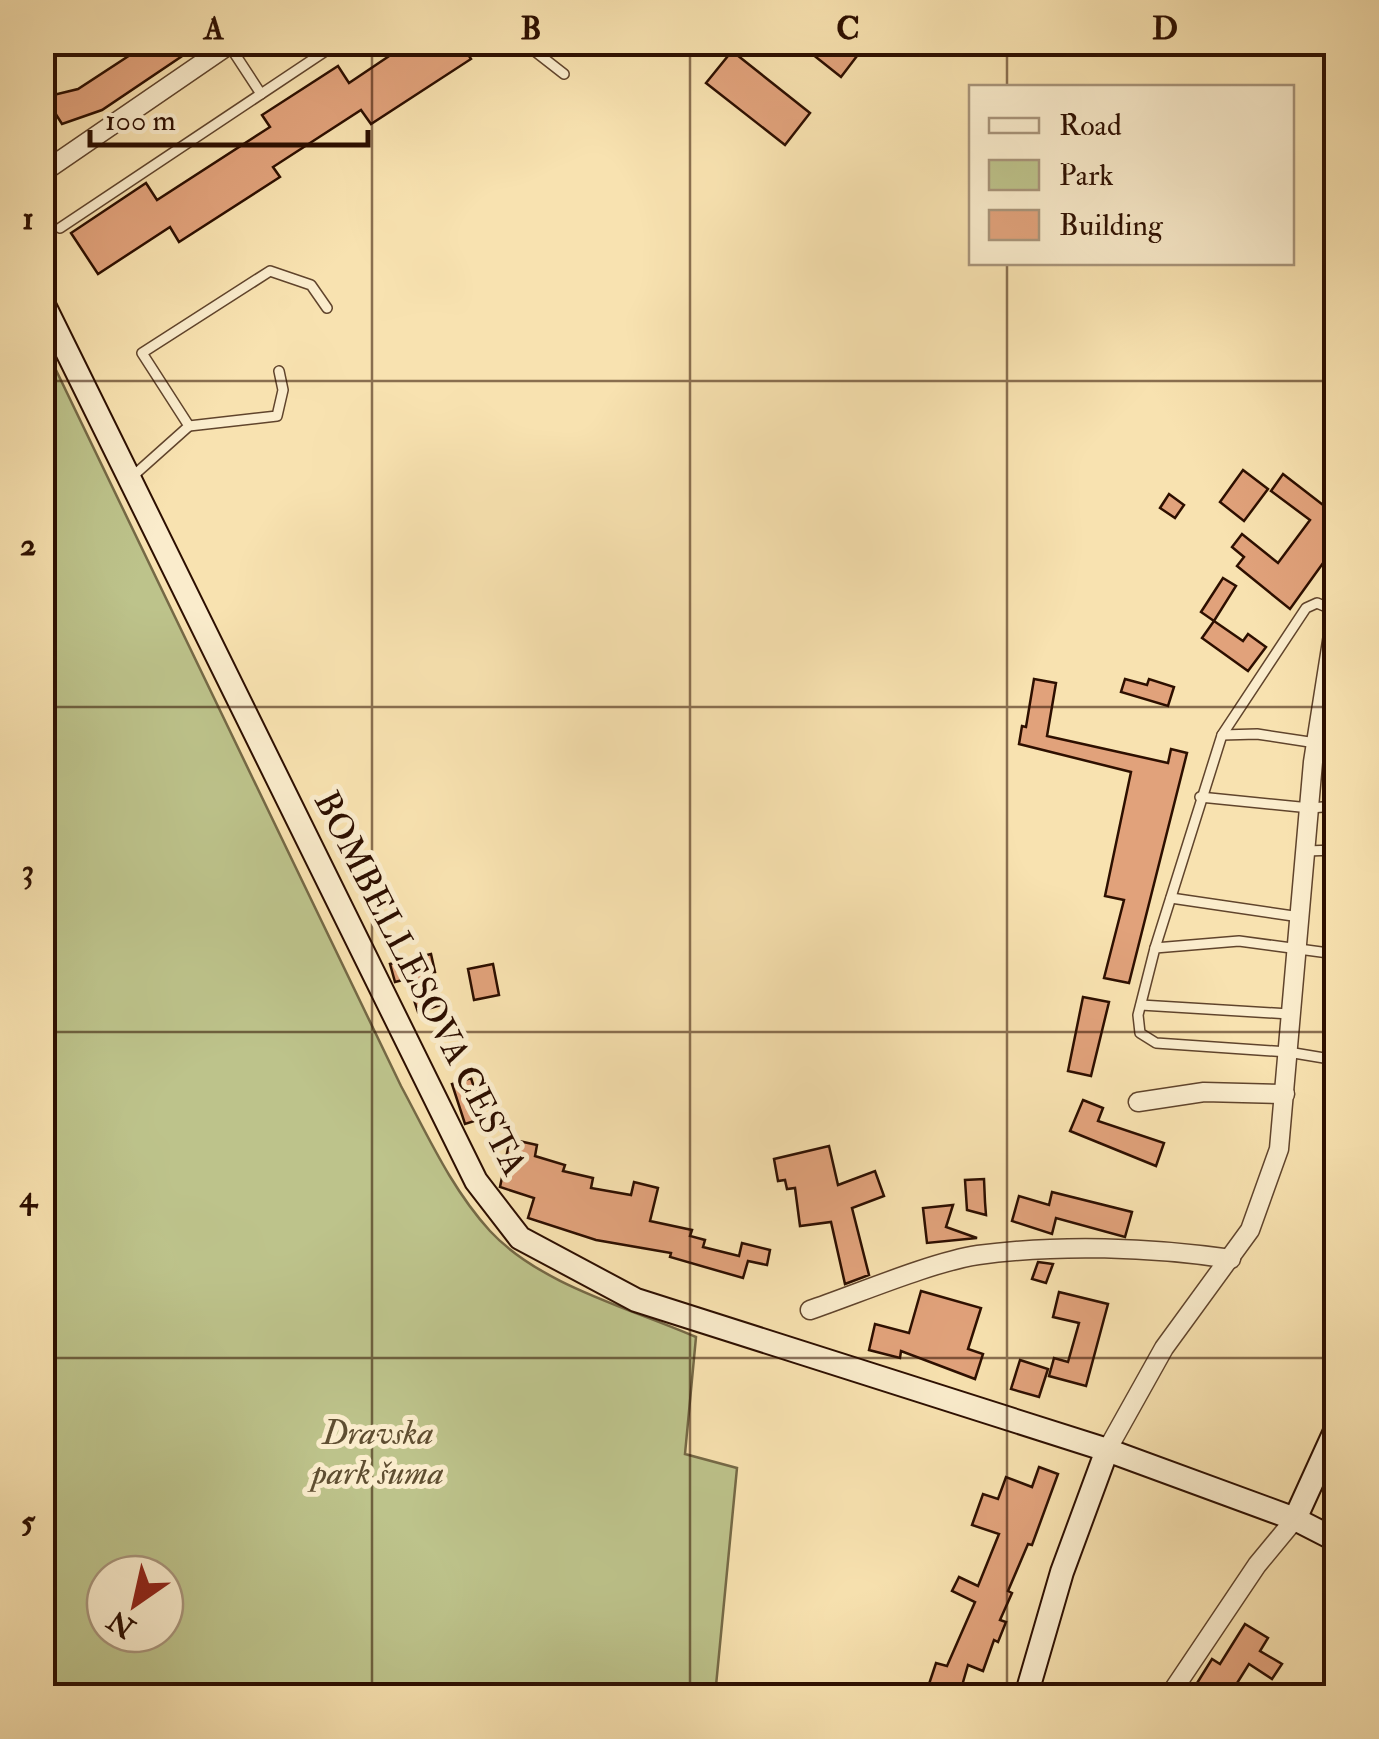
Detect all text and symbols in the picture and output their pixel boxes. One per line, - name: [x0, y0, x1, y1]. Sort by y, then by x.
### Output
- text: A: [202, 9, 225, 49]
- text: B: [521, 9, 541, 49]
- text: C: [836, 9, 860, 49]
- text: D: [1152, 9, 1178, 49]
- scale bar: [90, 85, 368, 147]
- legend: [969, 85, 1294, 265]
- text: 100 m: [105, 102, 176, 139]
- text: Road: [1059, 107, 1122, 144]
- text: Park: [1059, 157, 1114, 194]
- text: 1: [22, 199, 34, 239]
- text: Building: [1059, 207, 1164, 244]
- text: 2: [20, 525, 36, 565]
- street label: BOMBELLESOVA CESTA: [304, 784, 536, 1183]
- text: 3: [22, 851, 34, 891]
- text: 4: [18, 1177, 38, 1217]
- park label: Dravska park šuma: [307, 1411, 444, 1495]
- text: 5: [21, 1502, 36, 1542]
- north arrow: [85, 1554, 185, 1654]
- text: N: [101, 1601, 143, 1646]

